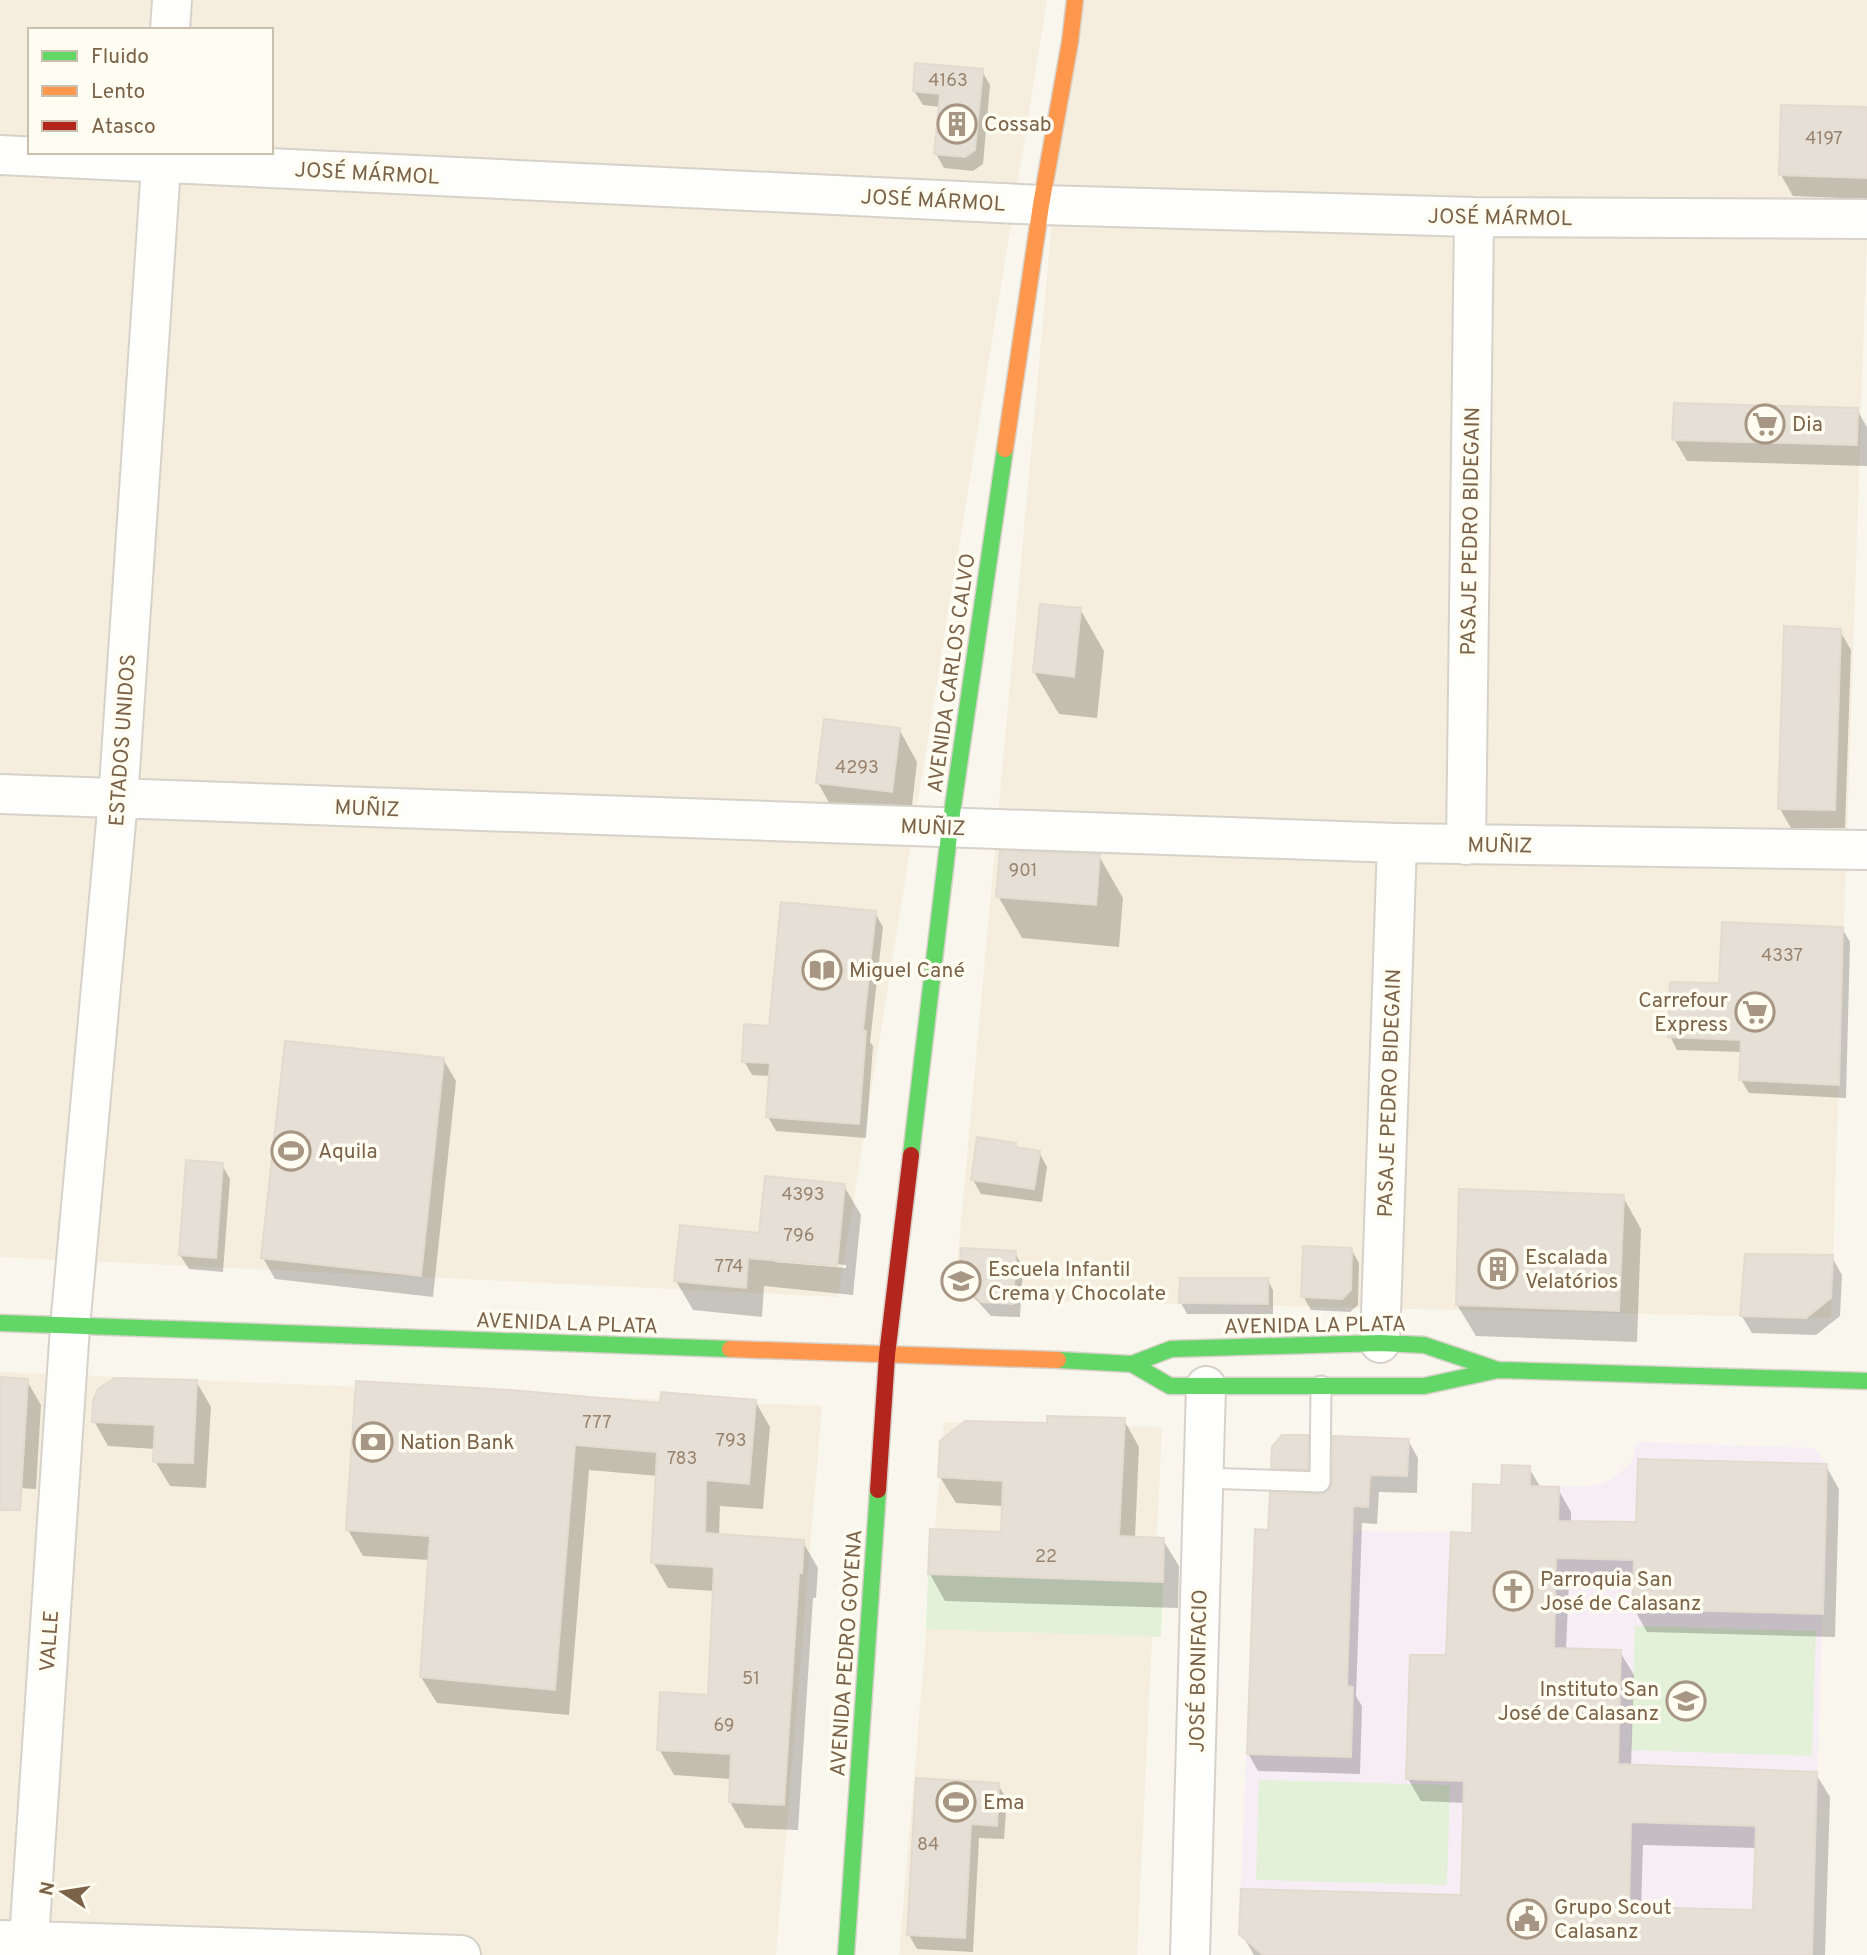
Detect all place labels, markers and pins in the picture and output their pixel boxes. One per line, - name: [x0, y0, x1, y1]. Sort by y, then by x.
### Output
- building icon: Cossab: [936, 103, 978, 145]
- place label: Cossab: [984, 112, 1052, 139]
- supermarket icon: Dia: [1744, 403, 1786, 445]
- place label: Dia: [1792, 412, 1823, 439]
- library icon: Miguel Cané: [801, 949, 843, 991]
- place label: Miguel Cané: [849, 958, 965, 985]
- place label: Carrefour Express: [1638, 988, 1728, 1039]
- supermarket icon: Carrefour Express: [1734, 991, 1776, 1033]
- sports icon: Aquila: [270, 1130, 312, 1172]
- place label: Aquila: [318, 1139, 378, 1166]
- place label: Escalada Velatórios: [1525, 1245, 1618, 1296]
- building icon: Escalada Velatórios: [1477, 1248, 1519, 1290]
- place label: Escuela Infantil Crema y Chocolate: [988, 1257, 1166, 1308]
- school or university icon: Escuela Infantil Crema y Chocolate: [940, 1260, 982, 1302]
- bank icon: Nation Bank: [352, 1421, 394, 1463]
- place label: Nation Bank: [400, 1430, 514, 1457]
- place label: Parroquia San José de Calasanz: [1540, 1567, 1701, 1618]
- church icon: Parroquia San José de Calasanz: [1492, 1570, 1534, 1612]
- place label: Instituto San José de Calasanz: [1498, 1677, 1659, 1728]
- school or university icon: Instituto San José de Calasanz: [1665, 1680, 1707, 1722]
- sports icon: Ema: [935, 1781, 977, 1823]
- place label: Ema: [983, 1790, 1024, 1817]
- place label: Grupo Scout Calasanz: [1554, 1895, 1672, 1946]
- public building icon: Grupo Scout Calasanz: [1506, 1898, 1548, 1940]

